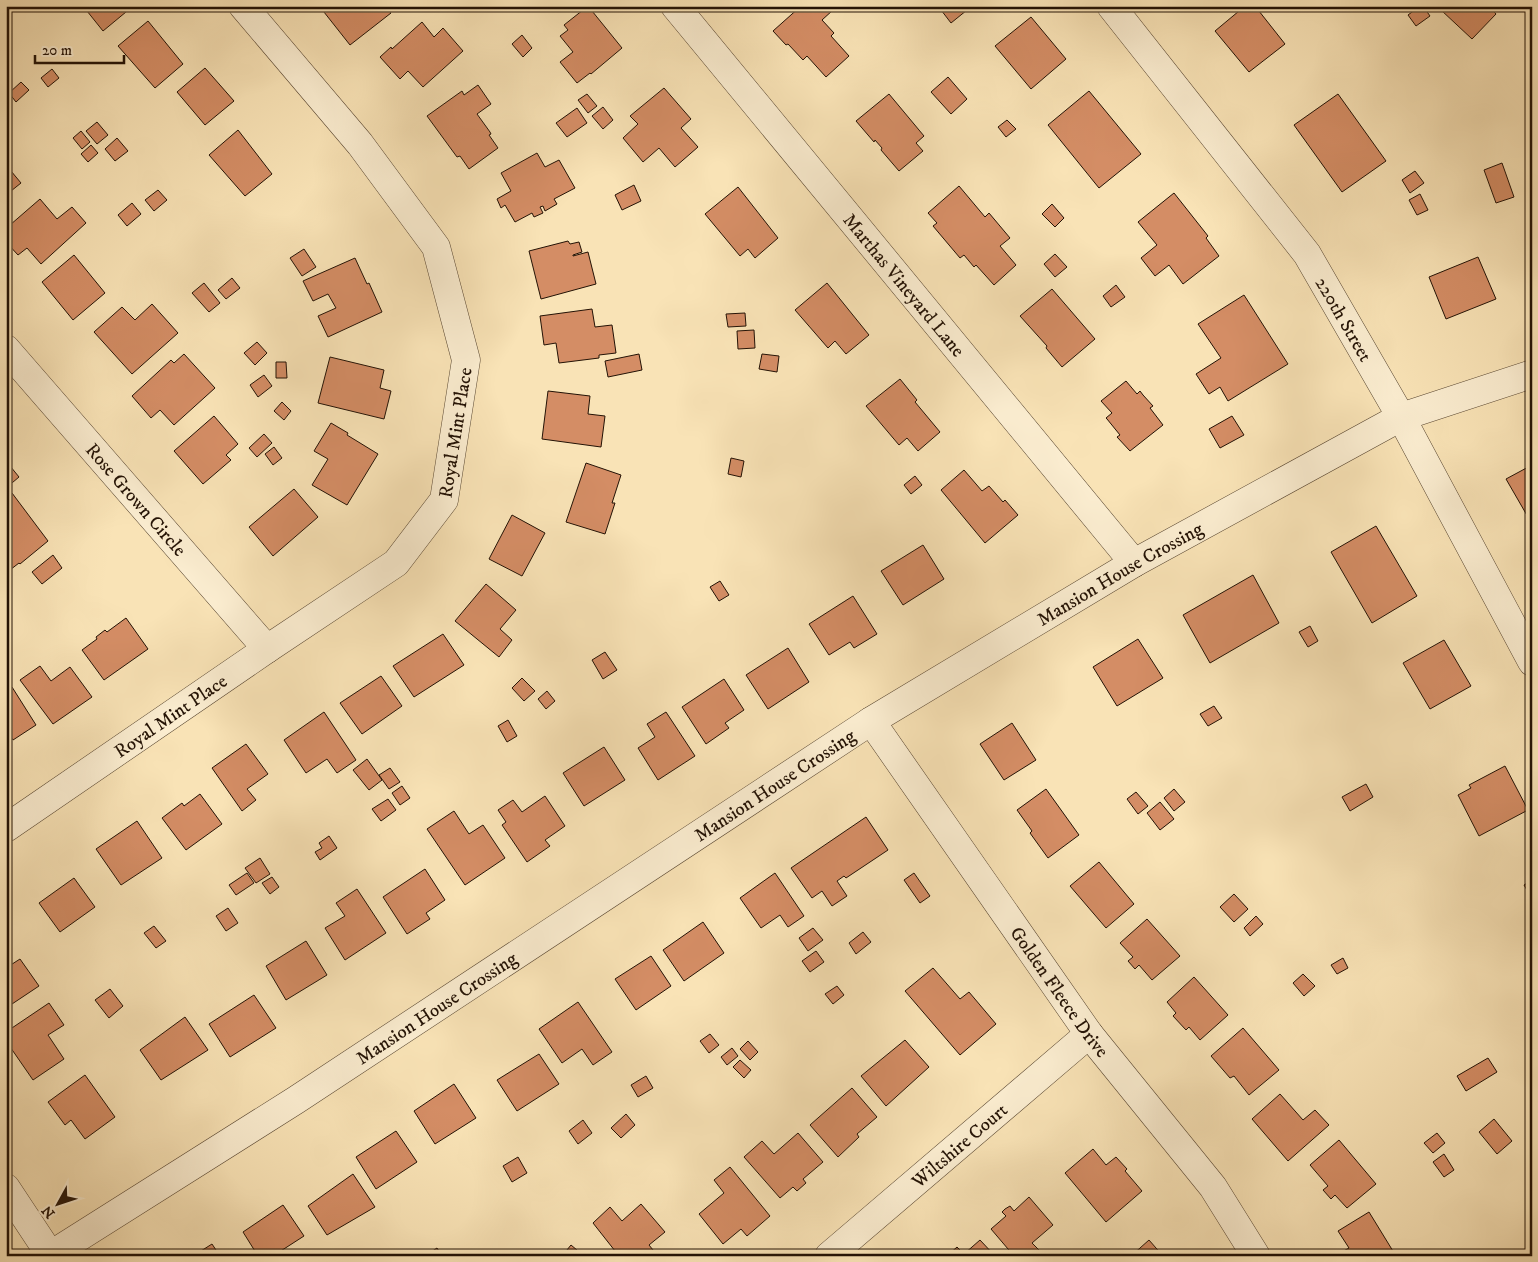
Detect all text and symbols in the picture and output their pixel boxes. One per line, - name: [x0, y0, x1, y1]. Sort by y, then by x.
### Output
- scale bar: [35, 32, 124, 64]
- text: 20 m: [42, 41, 72, 60]
- street label: Marthas Vineyard Lane: [838, 209, 969, 362]
- street label: 220th Street: [1310, 273, 1377, 366]
- street label: Royal Mint Place: [434, 366, 478, 500]
- street label: Rose Grown Circle: [80, 439, 191, 561]
- street label: Mansion House Crossing: [1033, 517, 1208, 632]
- street label: Royal Mint Place: [110, 670, 232, 763]
- street label: Mansion House Crossing: [690, 724, 861, 847]
- street label: Golden Fleece Drive: [1005, 922, 1113, 1063]
- street label: Mansion House Crossing: [352, 947, 522, 1070]
- street label: Wiltshire Court: [907, 1099, 1013, 1194]
- north arrow: [32, 1180, 82, 1230]
- text: N: [38, 1201, 59, 1222]

